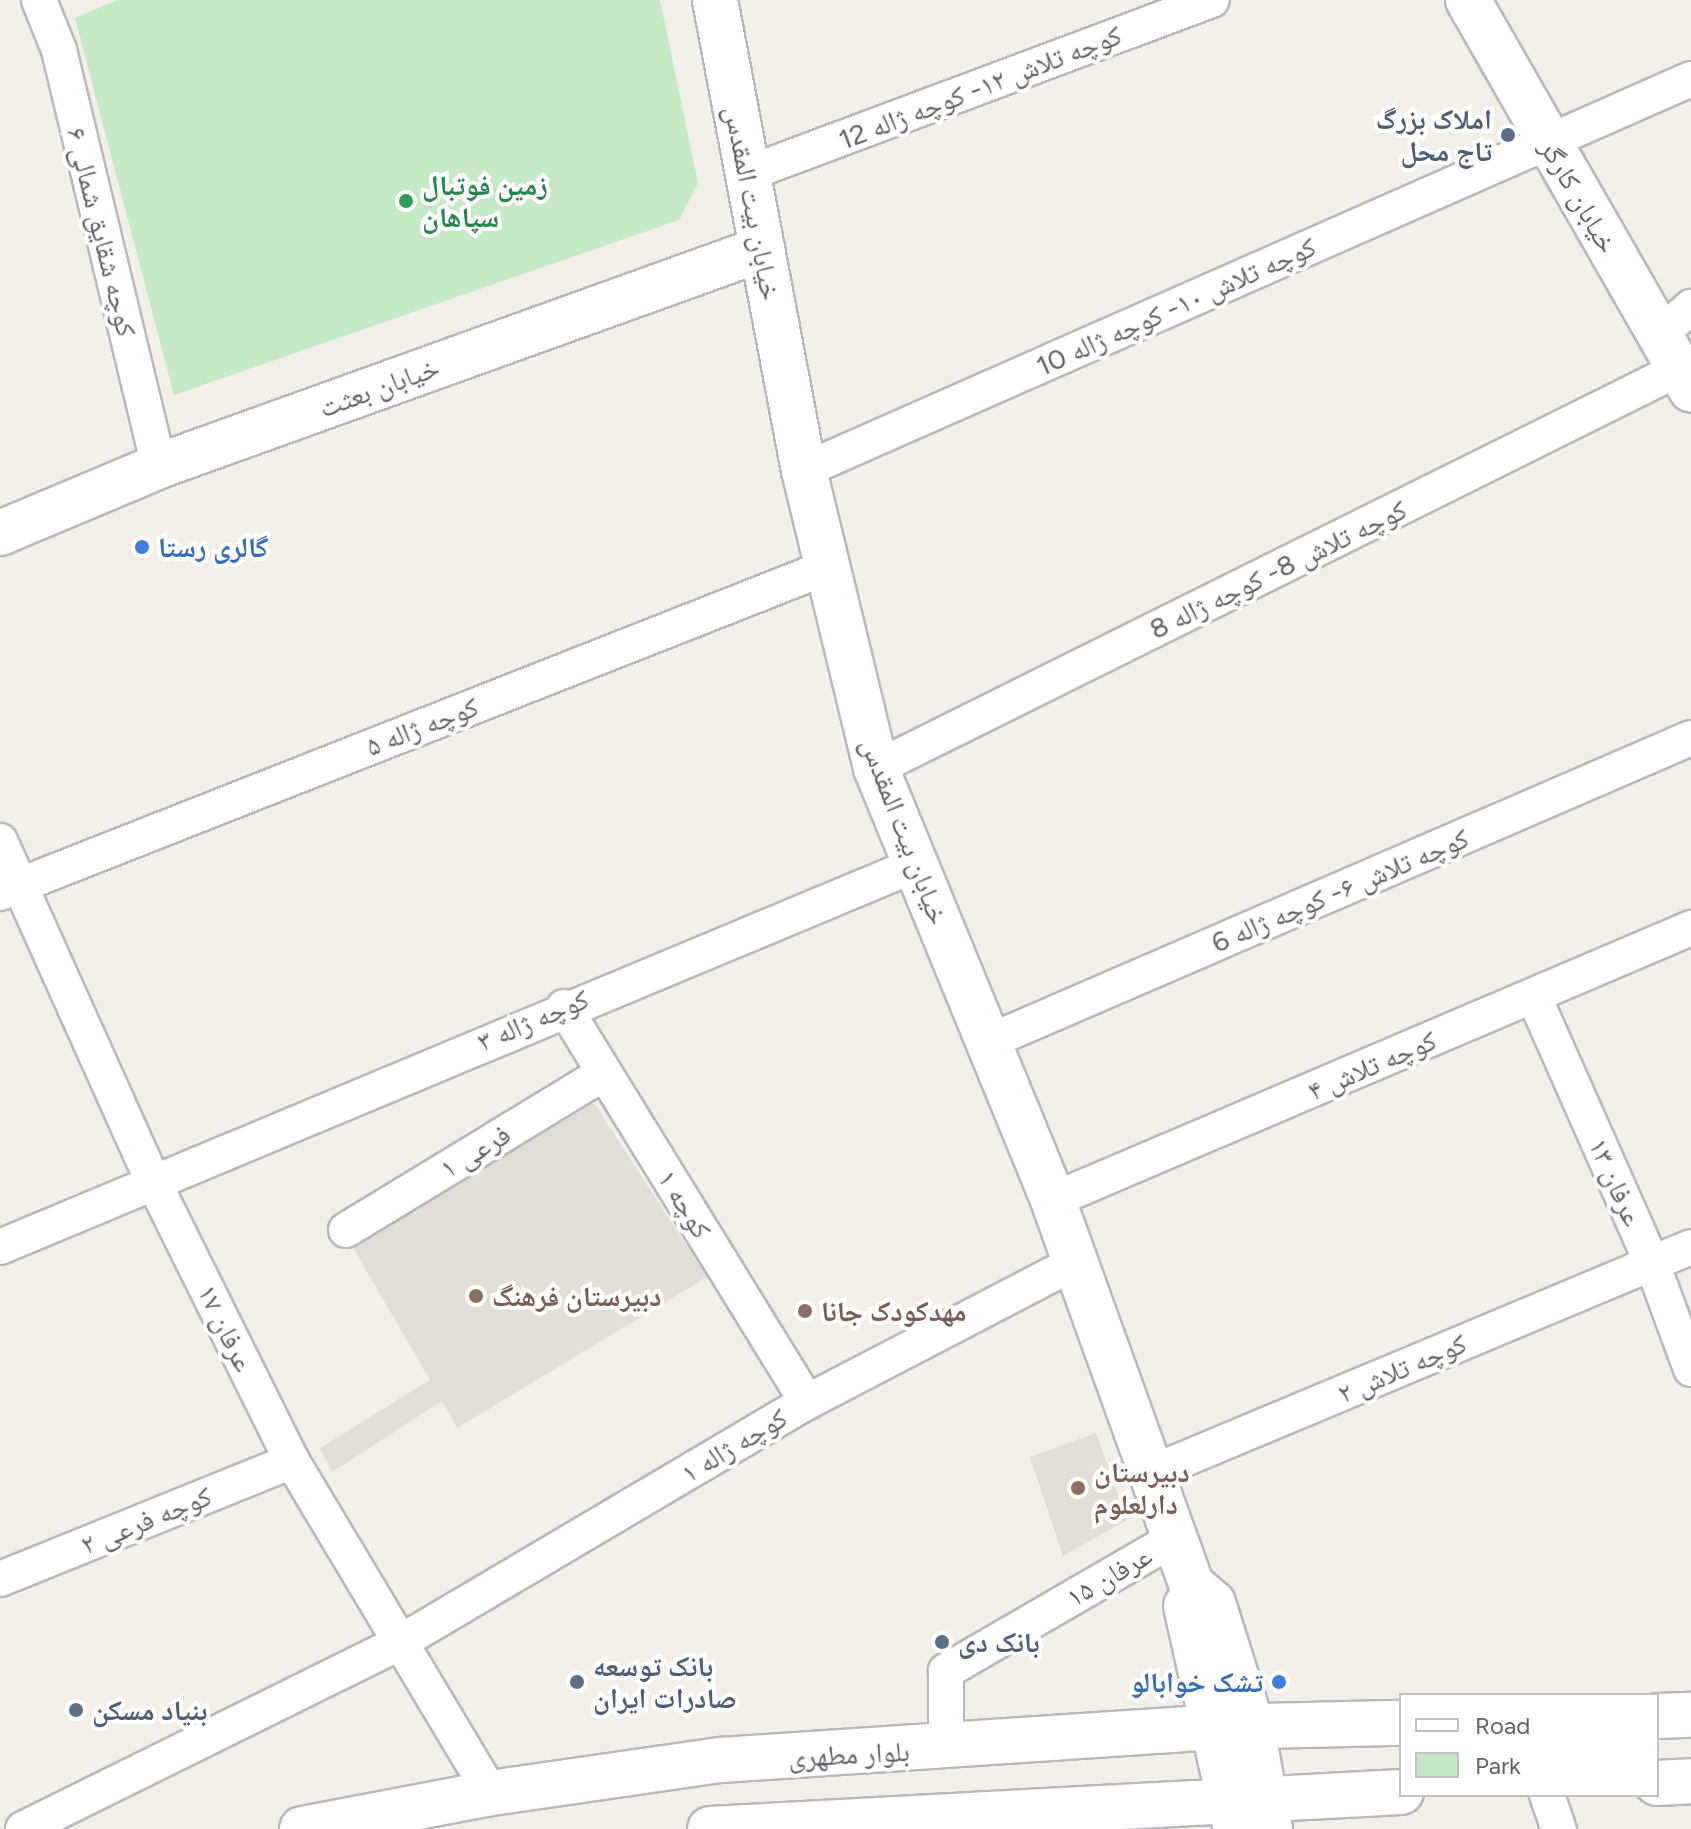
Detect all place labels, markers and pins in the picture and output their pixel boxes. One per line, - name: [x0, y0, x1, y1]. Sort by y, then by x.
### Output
- place label: املاک بزرگ تاج محل: [1376, 102, 1492, 168]
- marker: املاک بزرگ تاج محل: [1499, 126, 1517, 144]
- place label: زمین فوتبال سپاهان: [422, 168, 548, 234]
- marker: زمین فوتبال سپاهان: [397, 192, 415, 210]
- place label: گالری رستا: [158, 530, 268, 564]
- marker: گالری رستا: [133, 538, 151, 556]
- place label: دبیرستان فرهنگ: [492, 1279, 661, 1313]
- marker: دبیرستان فرهنگ: [467, 1287, 485, 1305]
- place label: مهدکودک جانا: [821, 1294, 967, 1328]
- marker: مهدکودک جانا: [796, 1302, 814, 1320]
- place label: دبیرستان دارلعلوم: [1094, 1455, 1190, 1521]
- marker: دبیرستان دارلعلوم: [1069, 1479, 1087, 1497]
- place label: بانک دی: [958, 1625, 1040, 1659]
- marker: بانک دی: [933, 1633, 951, 1651]
- place label: بانک توسعه صادرات ایران: [593, 1649, 737, 1715]
- place label: تشک خوابالو: [1130, 1665, 1263, 1699]
- marker: بانک توسعه صادرات ایران: [568, 1673, 586, 1691]
- marker: تشک خوابالو: [1270, 1673, 1288, 1691]
- place label: بنیاد مسکن: [92, 1693, 207, 1727]
- marker: بنیاد مسکن: [67, 1701, 85, 1719]

